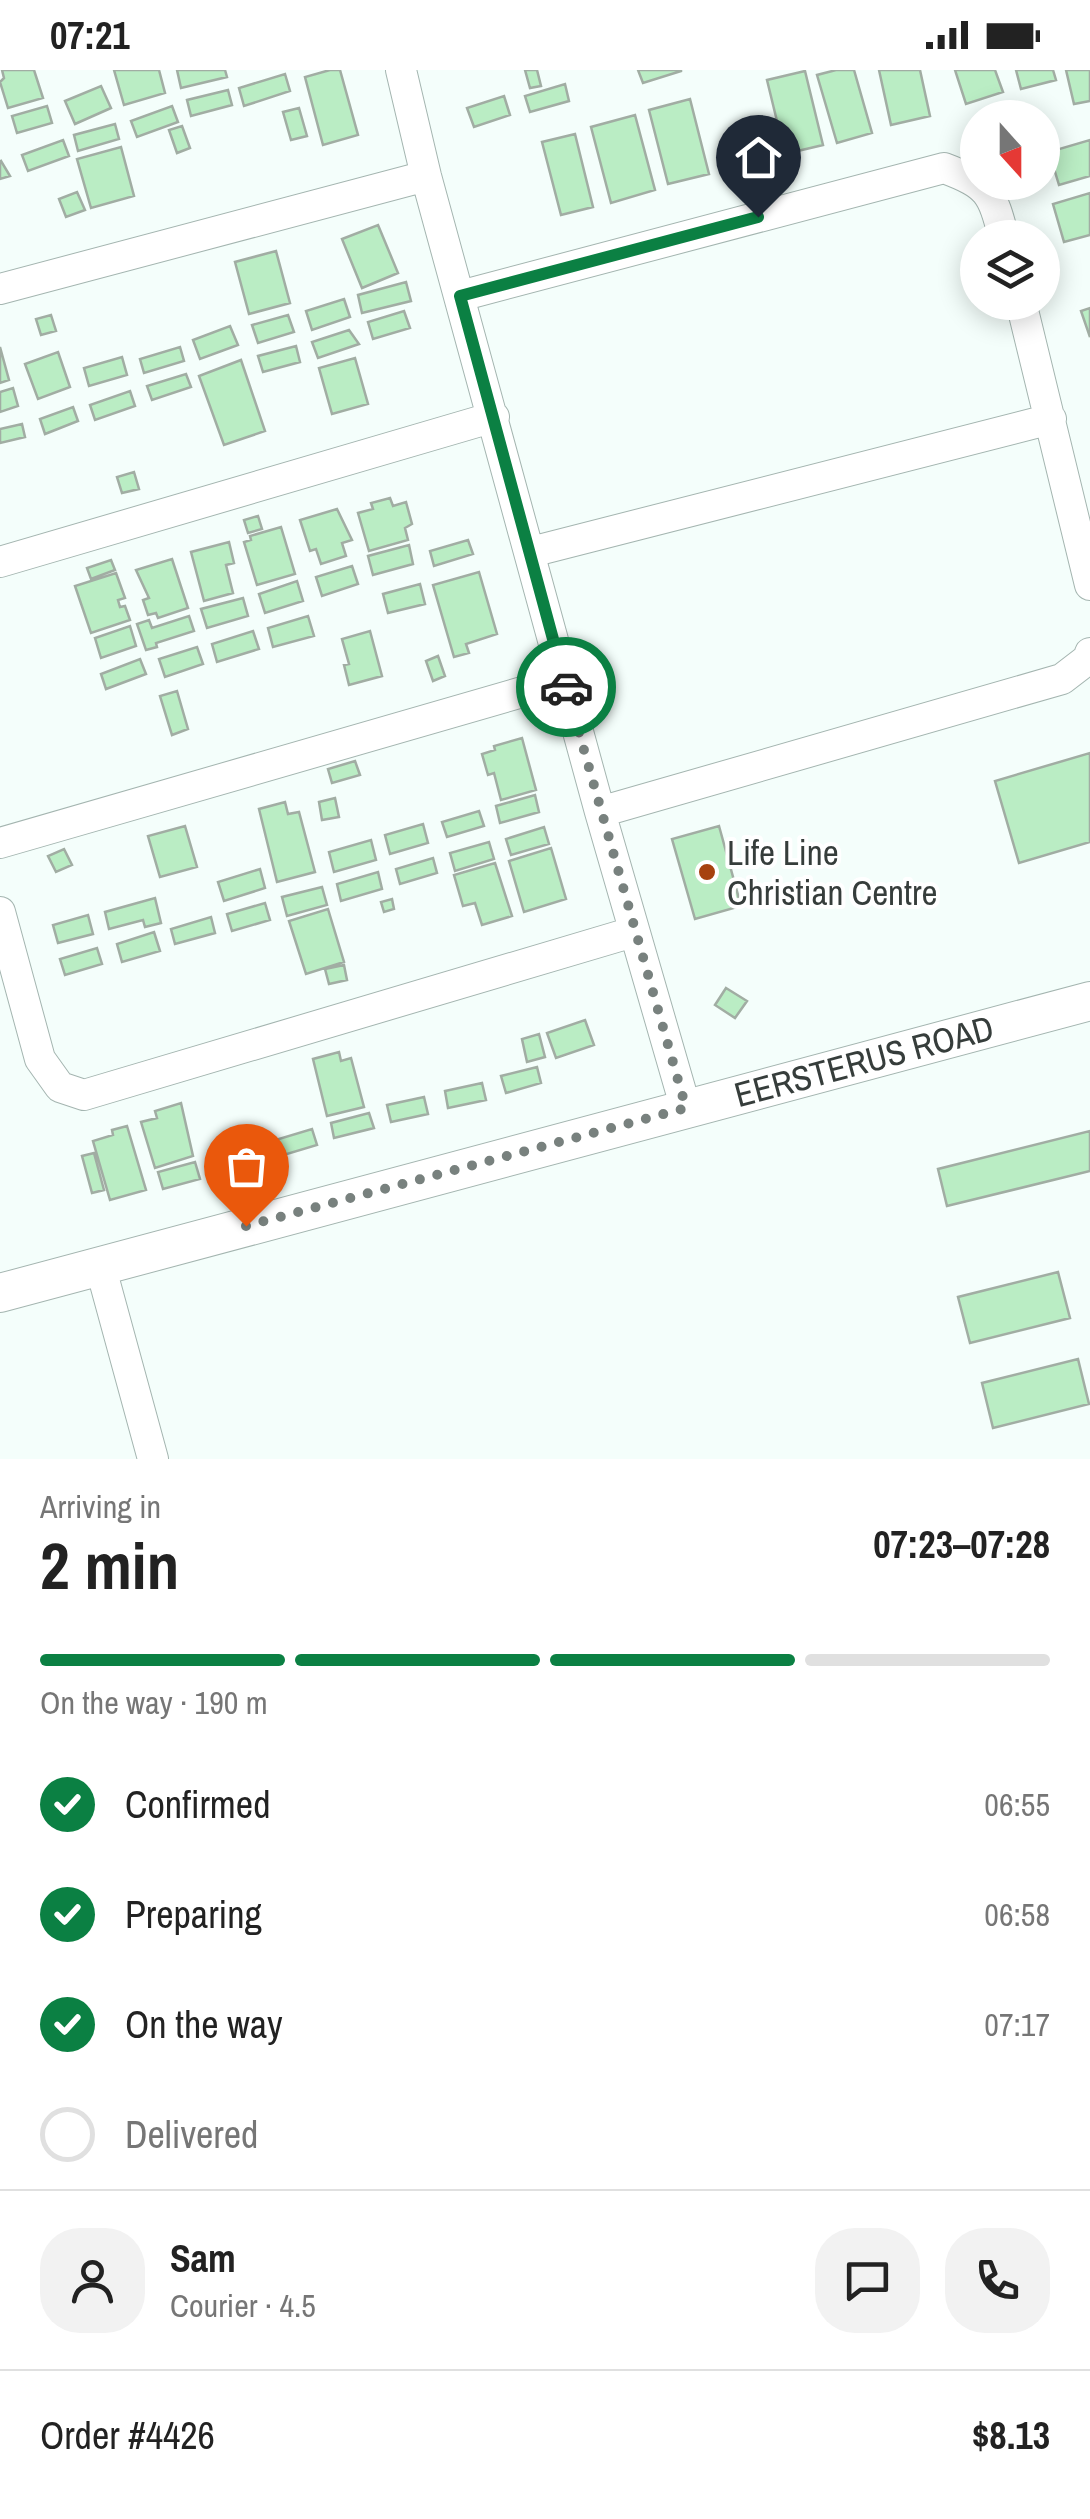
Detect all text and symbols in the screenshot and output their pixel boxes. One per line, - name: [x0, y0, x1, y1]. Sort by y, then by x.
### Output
- text: 07:21: [50, 10, 130, 61]
- north arrow: [960, 100, 1060, 200]
- map controls: [960, 100, 1060, 320]
- pin: [716, 115, 801, 218]
- icon: home: [731, 130, 786, 185]
- button: layers: [960, 220, 1060, 320]
- courier: [516, 637, 616, 737]
- icon: car: [539, 660, 594, 715]
- place label: Life Line Christian Centre: [727, 829, 938, 916]
- marker: Life Line Christian Centre: [696, 861, 718, 883]
- street label: EERSTERUS ROAD: [729, 1004, 999, 1118]
- pin: [204, 1124, 289, 1227]
- icon: bag: [219, 1139, 274, 1194]
- text: Arriving in: [40, 1485, 161, 1528]
- text: 07:23–07:28: [873, 1519, 1050, 1570]
- text: 2 min: [40, 1522, 179, 1609]
- text: On the way · 190 m: [40, 1681, 268, 1724]
- icon: check: [40, 1777, 95, 1832]
- text: Confirmed: [125, 1779, 270, 1830]
- text: 06:55: [984, 1783, 1050, 1826]
- icon: check: [40, 1887, 95, 1942]
- text: Preparing: [125, 1889, 262, 1940]
- text: 06:58: [984, 1893, 1050, 1936]
- icon: check: [40, 1997, 95, 2052]
- text: On the way: [125, 1999, 283, 2050]
- text: 07:17: [984, 2003, 1050, 2046]
- text: Delivered: [125, 2109, 258, 2160]
- button: person: [40, 2228, 145, 2333]
- button: chat: [815, 2228, 920, 2333]
- button: phone: [945, 2228, 1050, 2333]
- text: Sam: [170, 2233, 236, 2284]
- text: Courier · 4.5: [170, 2284, 316, 2327]
- text: Order #4426: [40, 2410, 215, 2461]
- text: $8.13: [972, 2410, 1050, 2461]

